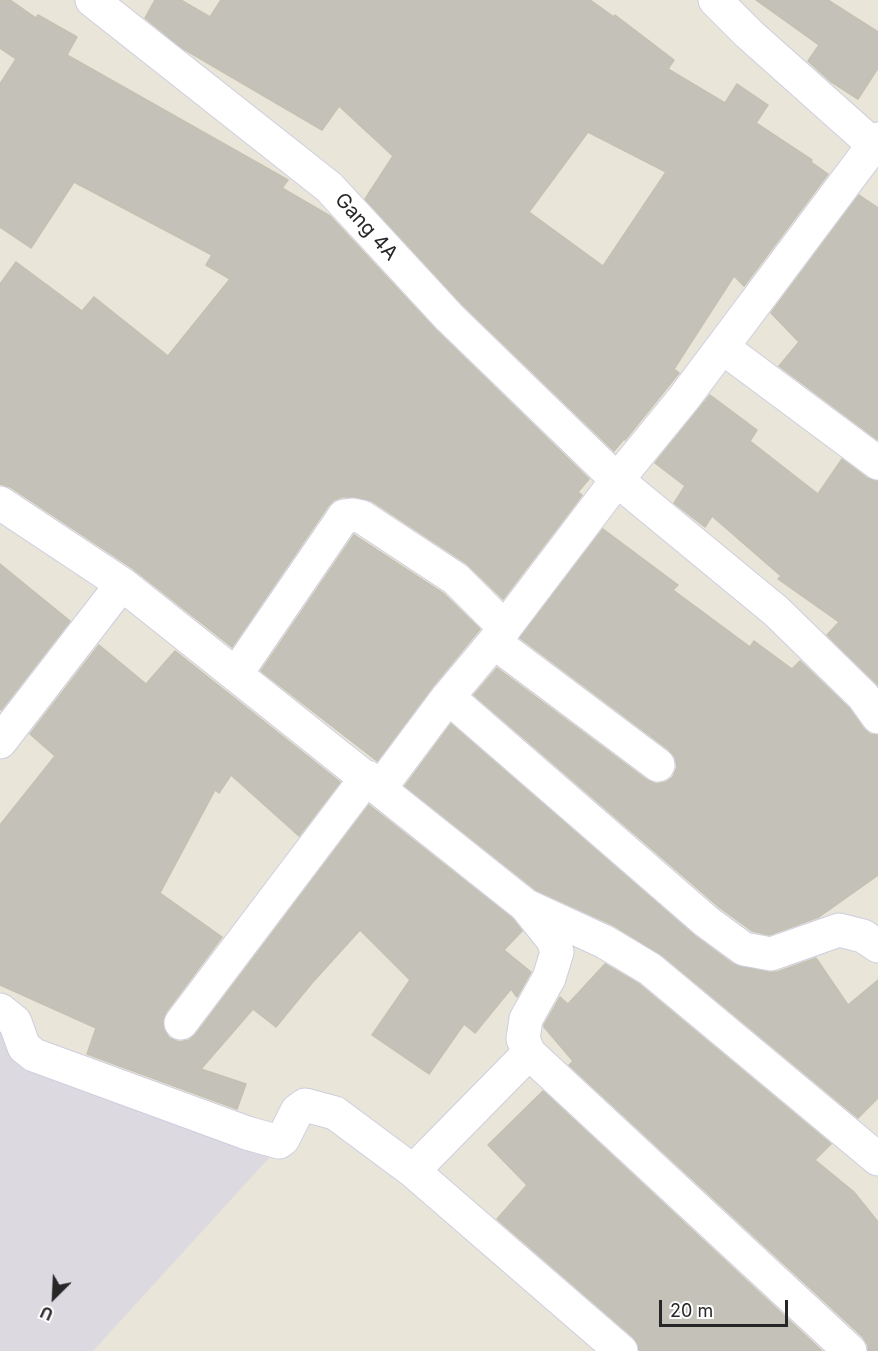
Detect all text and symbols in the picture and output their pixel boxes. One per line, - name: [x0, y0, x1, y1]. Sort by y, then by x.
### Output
- street label: Gang 4A: [329, 188, 403, 266]
- north arrow: [24, 1267, 84, 1327]
- scale bar: [662, 1288, 791, 1326]
- text: 20 m: [670, 1300, 713, 1321]
- text: U: [37, 1302, 56, 1325]

